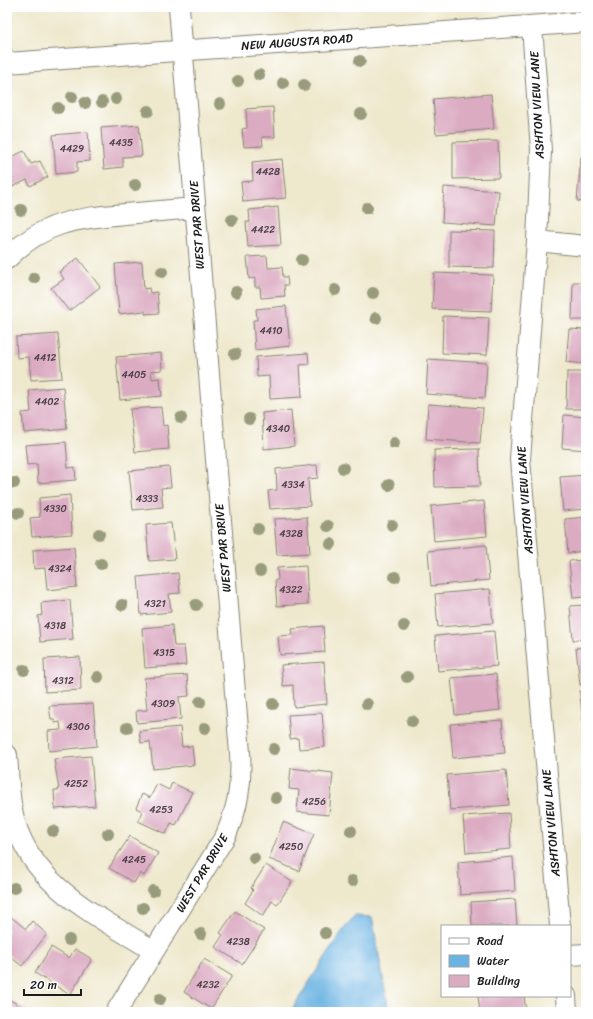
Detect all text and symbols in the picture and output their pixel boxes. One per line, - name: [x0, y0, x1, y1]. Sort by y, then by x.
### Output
- street label: NEW AUGUSTA ROAD: [241, 27, 354, 57]
- street label: ASHTON VIEW LANE: [523, 49, 551, 160]
- house number: 4435: [109, 134, 133, 152]
- house number: 4429: [60, 140, 84, 158]
- house number: 4428: [256, 163, 280, 181]
- street label: WEST PAR DRIVE: [183, 179, 211, 270]
- house number: 4422: [251, 221, 275, 239]
- house number: 4410: [259, 322, 283, 340]
- house number: 4412: [34, 349, 57, 367]
- house number: 4405: [122, 366, 146, 384]
- house number: 4402: [35, 393, 60, 411]
- house number: 4340: [266, 420, 290, 438]
- street label: ASHTON VIEW LANE: [510, 444, 540, 555]
- house number: 4334: [281, 476, 305, 494]
- house number: 4333: [136, 490, 159, 508]
- house number: 4330: [43, 500, 67, 518]
- street label: WEST PAR DRIVE: [208, 501, 238, 593]
- house number: 4328: [279, 525, 303, 543]
- house number: 4324: [48, 560, 72, 578]
- house number: 4322: [279, 581, 303, 599]
- house number: 4321: [144, 595, 166, 613]
- house number: 4318: [44, 617, 66, 635]
- house number: 4315: [153, 644, 175, 662]
- house number: 4312: [52, 672, 74, 690]
- house number: 4309: [151, 695, 175, 713]
- house number: 4306: [66, 718, 90, 736]
- street label: ASHTON VIEW LANE: [535, 767, 567, 879]
- house number: 4252: [64, 775, 88, 793]
- house number: 4256: [302, 793, 326, 811]
- house number: 4253: [149, 801, 173, 819]
- street label: WEST PAR DRIVE: [170, 828, 235, 917]
- house number: 4250: [279, 838, 303, 856]
- house number: 4245: [122, 851, 146, 869]
- legend: [441, 925, 571, 997]
- text: Road: [477, 930, 504, 952]
- house number: 4238: [226, 933, 250, 951]
- text: Water: [477, 950, 510, 972]
- text: Building: [477, 970, 520, 992]
- scale bar: [24, 971, 81, 997]
- text: 20 m: [30, 974, 57, 996]
- house number: 4232: [196, 976, 220, 994]

